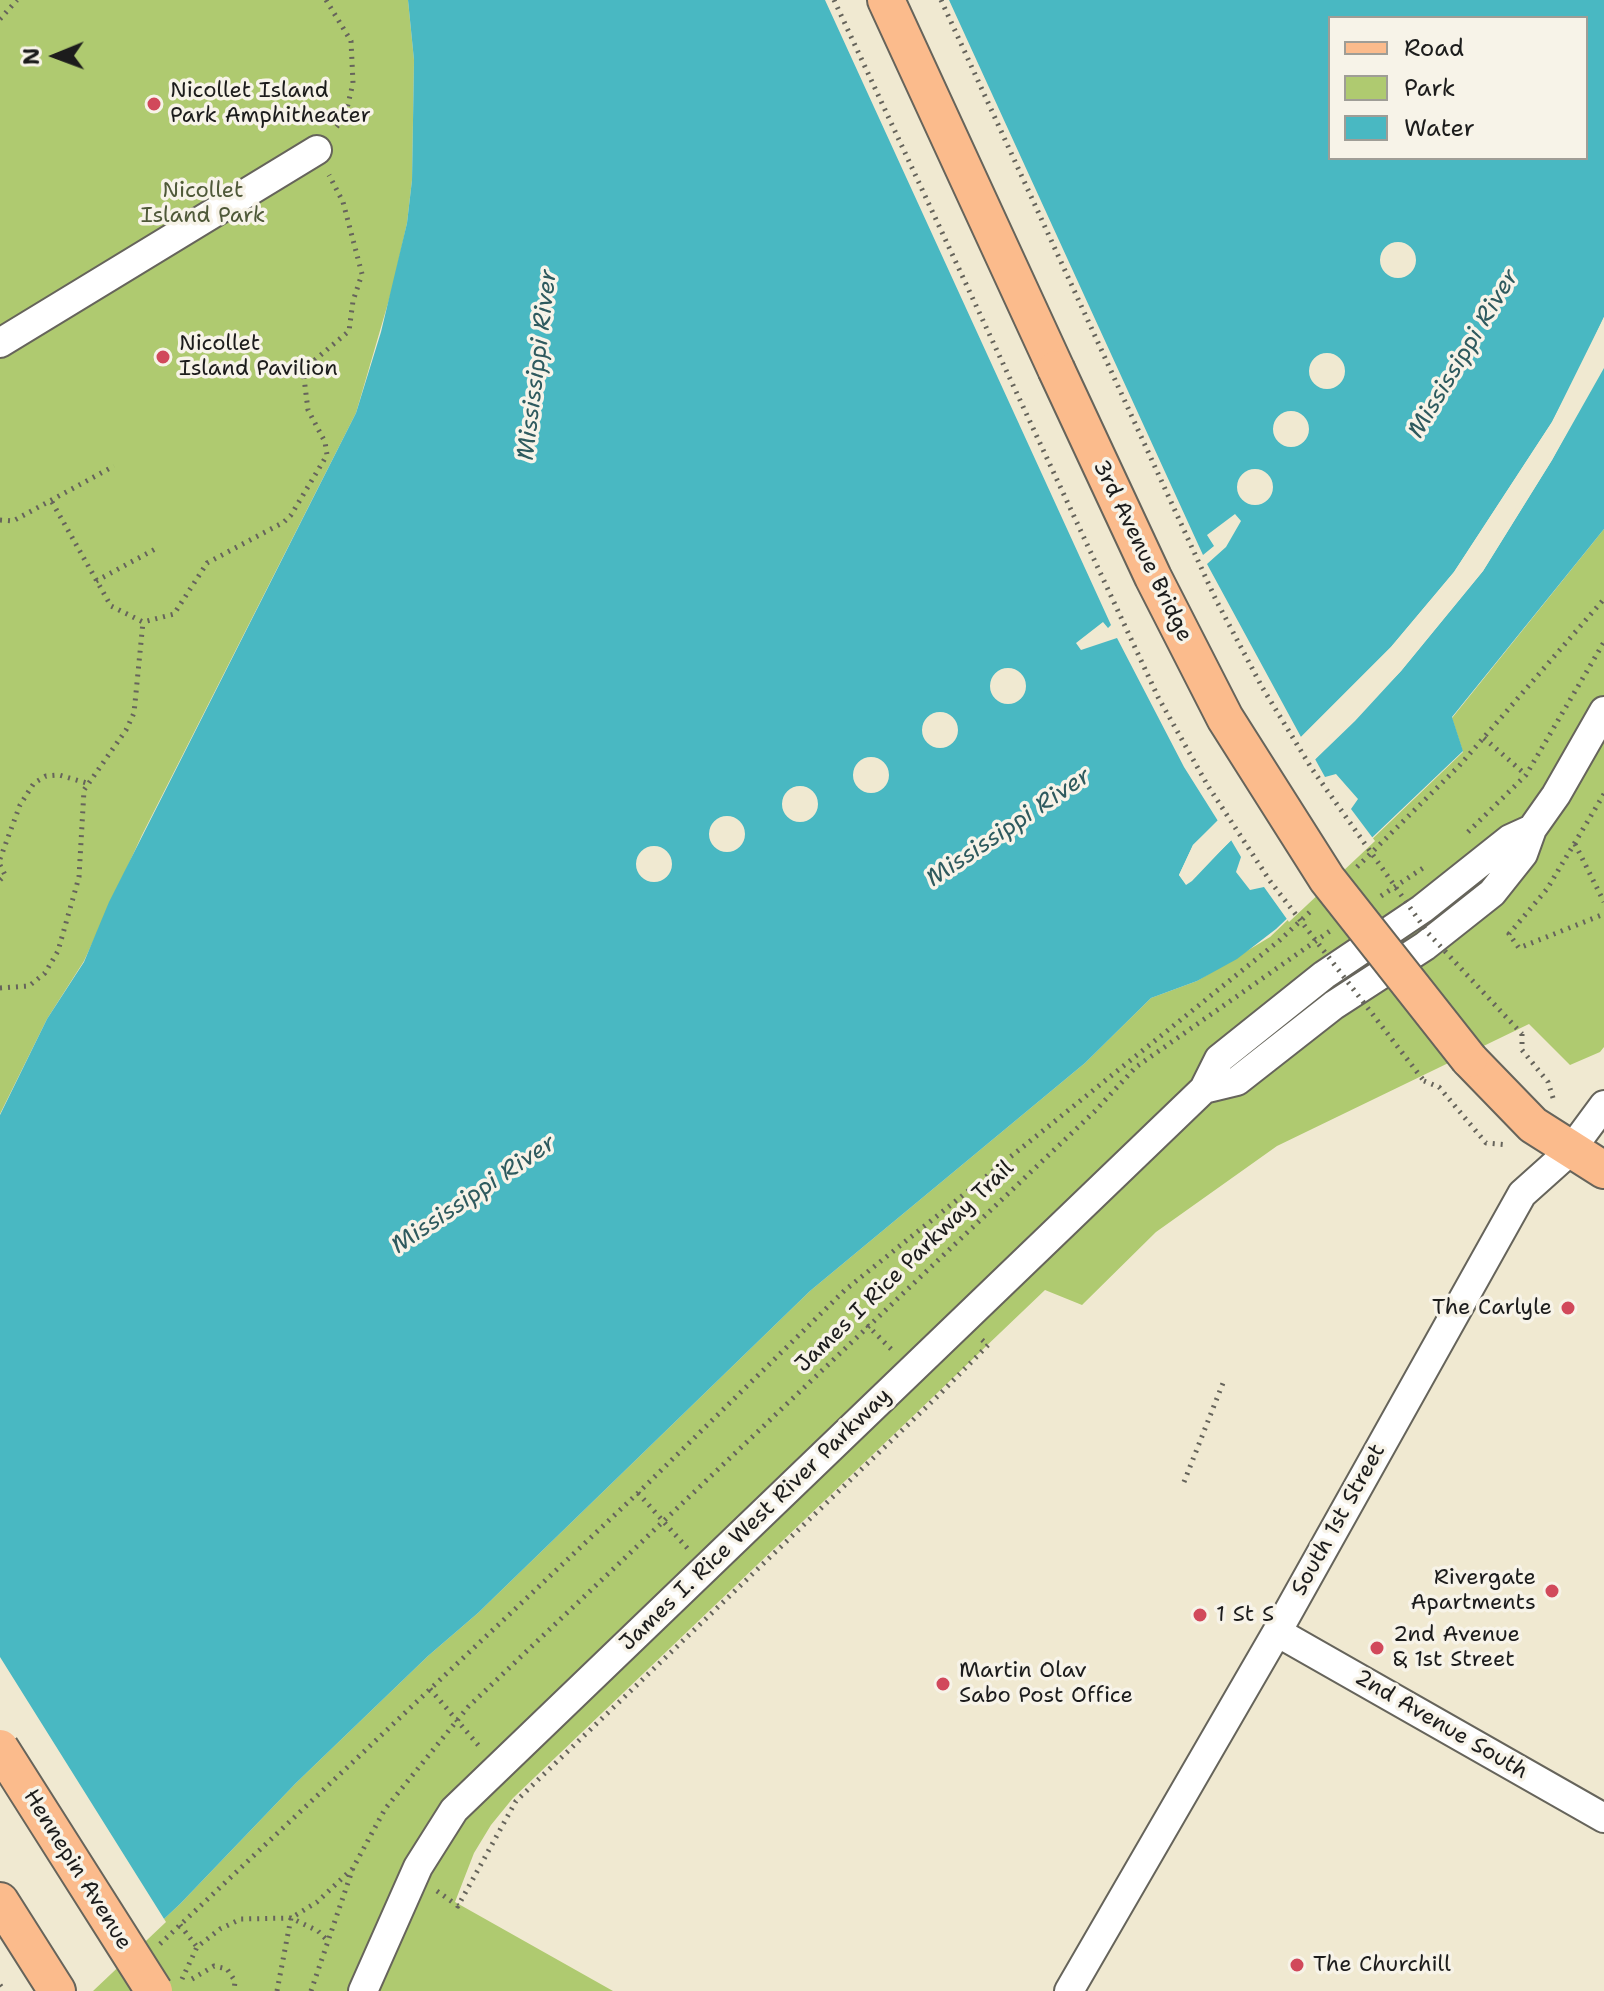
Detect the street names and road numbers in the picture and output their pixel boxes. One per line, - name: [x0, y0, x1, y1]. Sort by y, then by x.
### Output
- street label: 3rd Avenue Bridge: [1087, 456, 1197, 646]
- street label: James I Rice Parkway Trail: [790, 1156, 1020, 1378]
- street label: James I. Rice West River Parkway: [615, 1383, 897, 1657]
- street label: South 1st Street: [1286, 1440, 1392, 1600]
- street label: 2nd Avenue South: [1350, 1665, 1532, 1785]
- street label: Hennepin Avenue: [17, 1785, 137, 1955]

